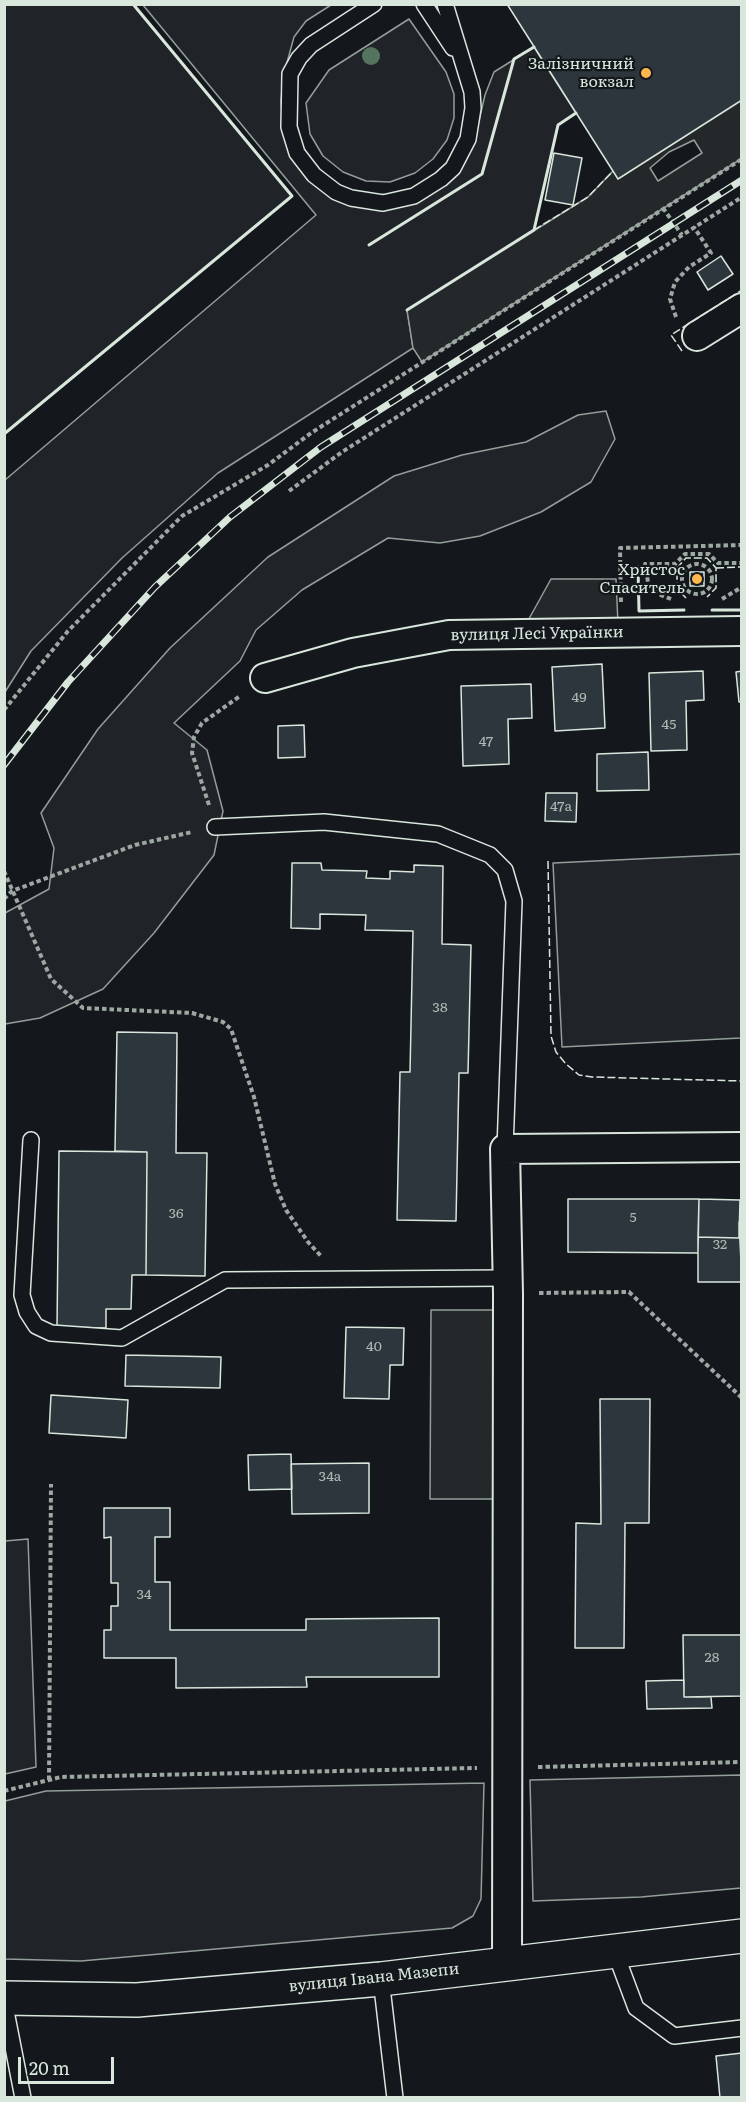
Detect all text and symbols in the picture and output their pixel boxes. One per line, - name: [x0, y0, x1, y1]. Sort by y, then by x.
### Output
- place label: Залізничний вокзал: [528, 54, 634, 92]
- marker: Залізничний вокзал: [639, 66, 653, 80]
- place label: Христос Спаситель: [599, 560, 685, 598]
- marker: Христос Спаситель: [690, 572, 704, 586]
- street label: вулиця Лесі Українки: [450, 623, 624, 645]
- house number: 49: [571, 690, 587, 706]
- house number: 45: [662, 717, 676, 733]
- house number: 47: [479, 734, 493, 750]
- house number: 47а: [550, 799, 572, 815]
- house number: 38: [432, 1000, 448, 1016]
- house number: 36: [168, 1206, 184, 1222]
- house number: 5: [629, 1210, 637, 1226]
- house number: 32: [713, 1237, 727, 1253]
- house number: 40: [366, 1339, 382, 1355]
- house number: 34а: [319, 1469, 341, 1485]
- house number: 34: [136, 1587, 152, 1603]
- house number: 28: [705, 1650, 719, 1666]
- street label: вулиця Івана Мазепи: [288, 1959, 460, 1997]
- scale bar: [21, 2045, 117, 2083]
- text: 20 m: [29, 2054, 70, 2081]

